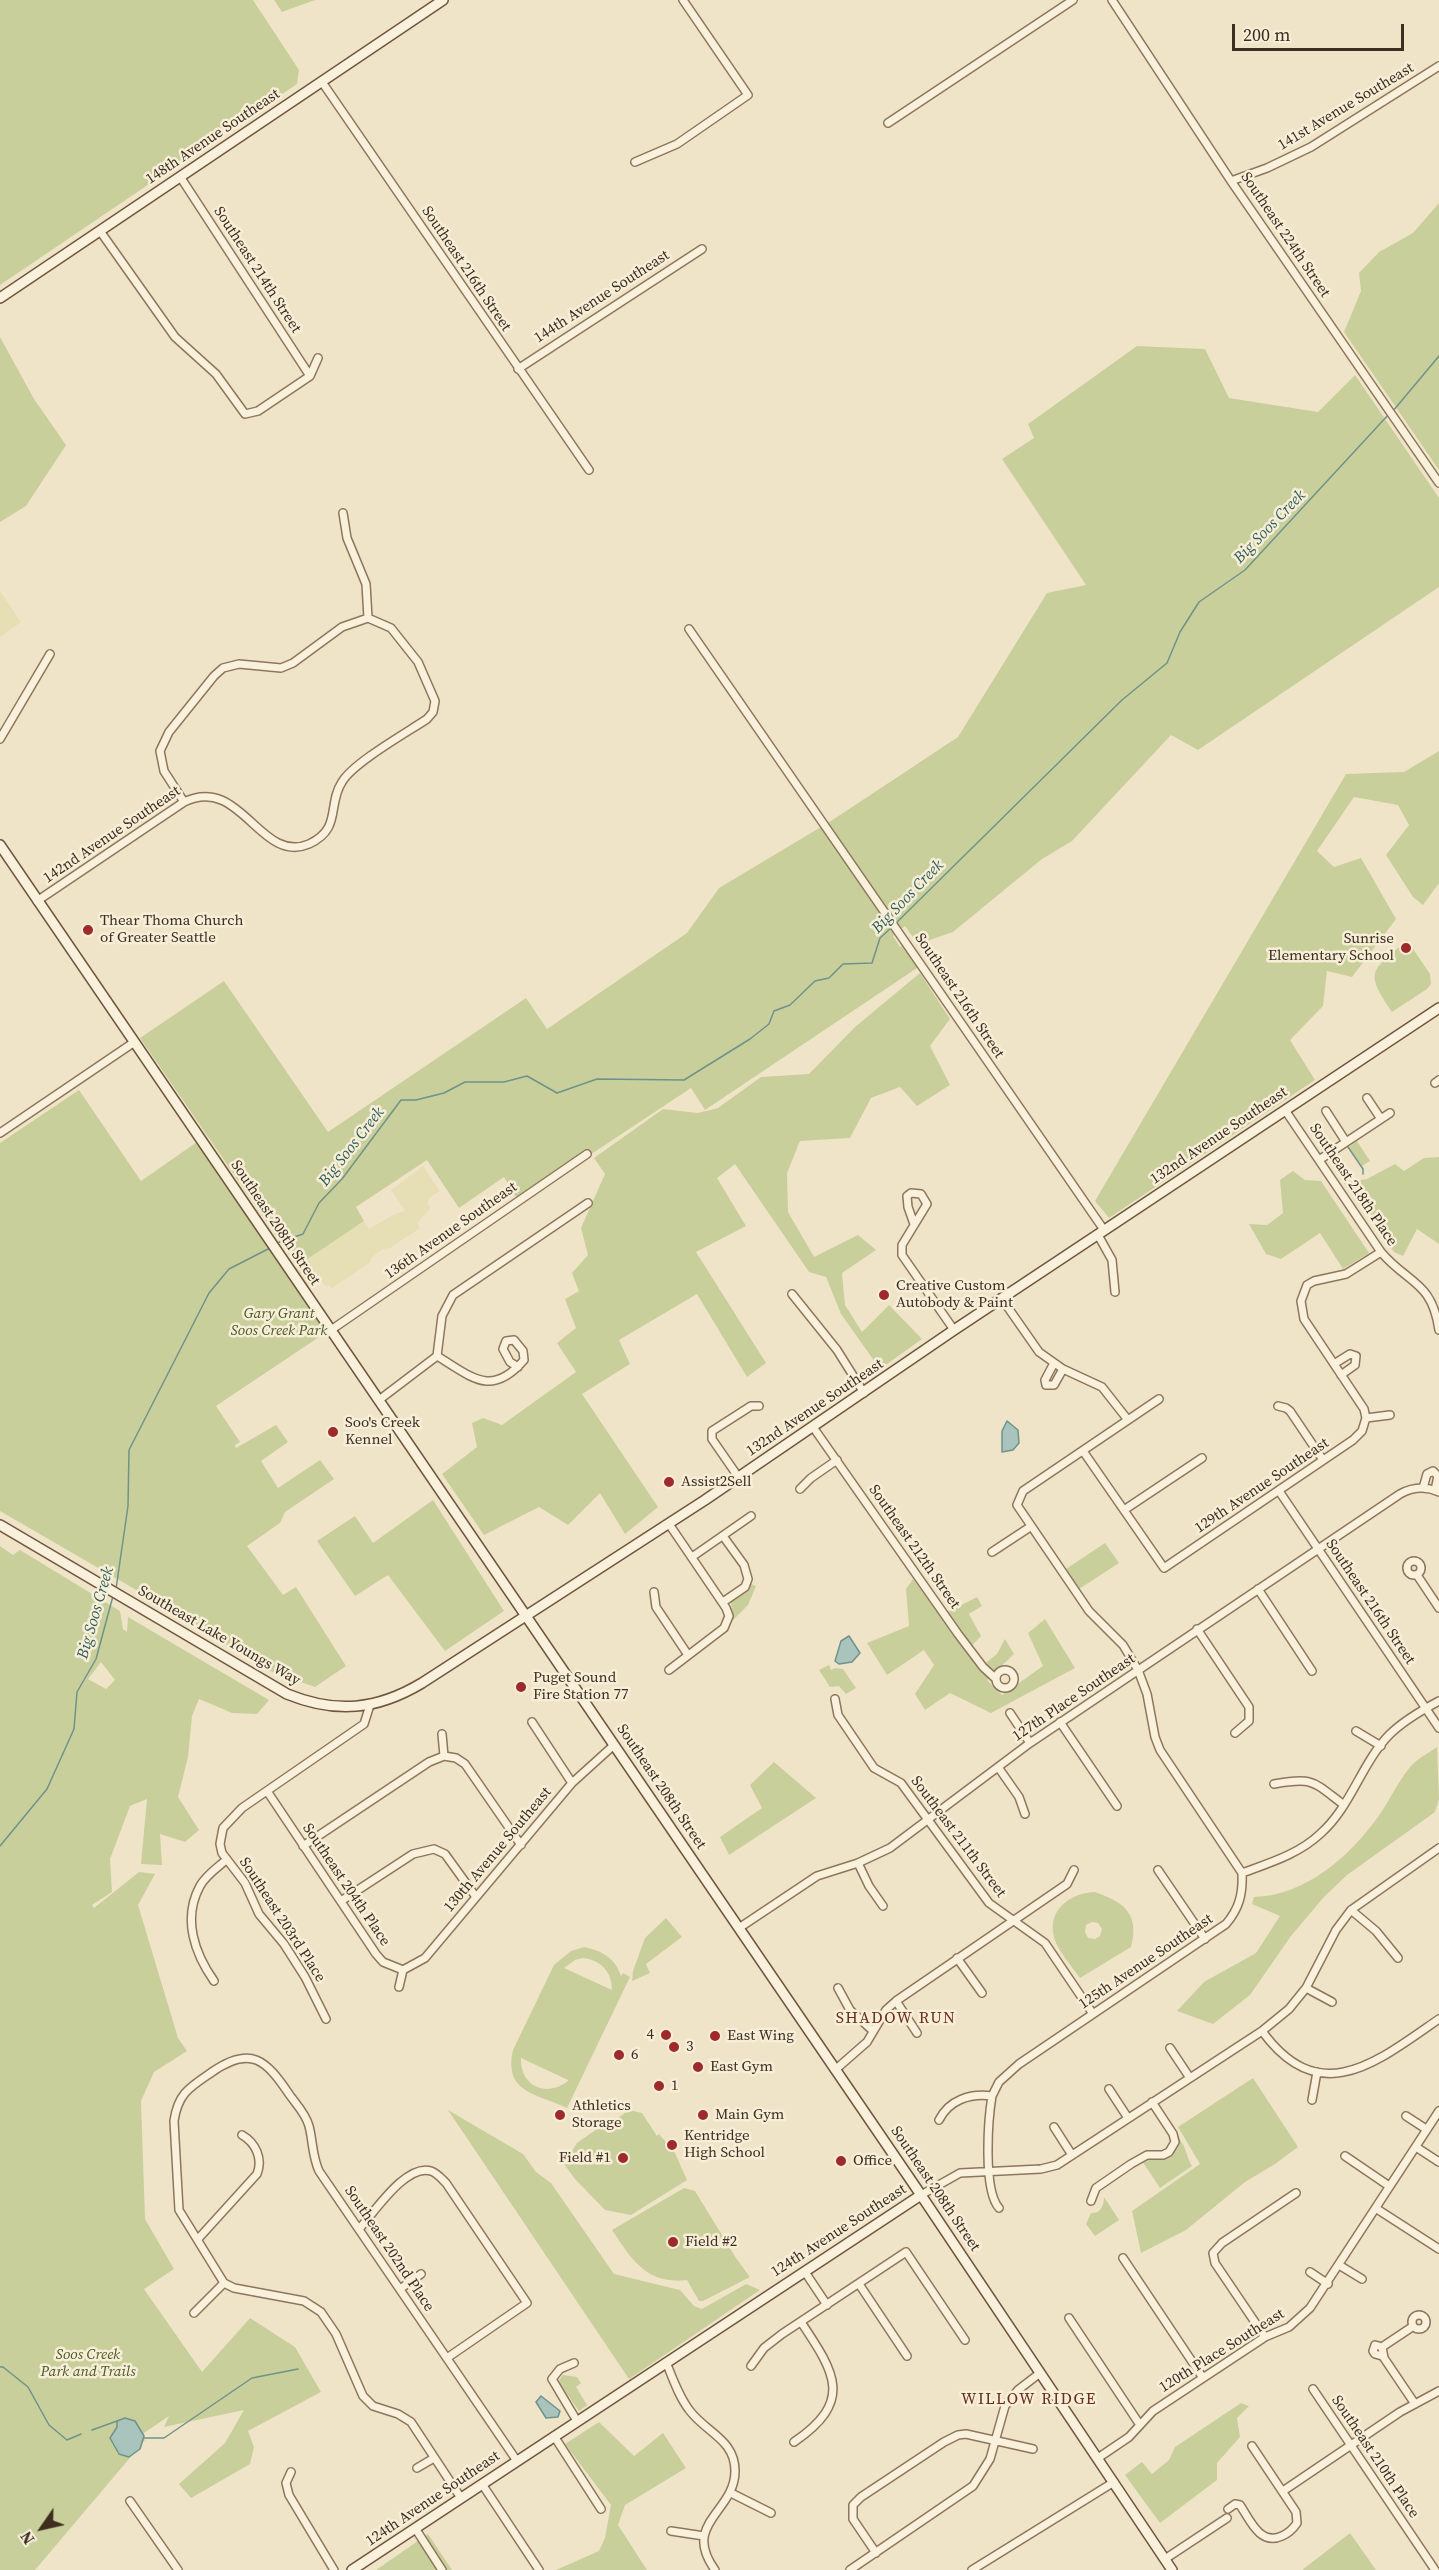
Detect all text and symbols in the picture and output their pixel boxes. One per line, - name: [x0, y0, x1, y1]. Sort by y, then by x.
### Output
- scale bar: [1235, 12, 1408, 50]
- text: 200 m: [1243, 22, 1290, 47]
- street label: 141st Avenue Southeast: [1275, 59, 1417, 155]
- street label: 148th Avenue Southeast: [143, 85, 283, 189]
- street label: Southeast 224th Street: [1236, 169, 1334, 301]
- street label: Southeast 214th Street: [209, 203, 305, 337]
- street label: Southeast 216th Street: [417, 203, 515, 335]
- street label: 144th Avenue Southeast: [531, 247, 673, 347]
- water label: Big Soos Creek: [1230, 486, 1310, 568]
- street label: 142nd Avenue Southeast: [40, 782, 184, 888]
- water label: Big Soos Creek: [868, 856, 948, 938]
- place label: Thear Thoma Church of Greater Seattle: [100, 912, 243, 947]
- marker: Thear Thoma Church of Greater Seattle: [81, 923, 95, 937]
- street label: Southeast 216th Street: [910, 930, 1008, 1062]
- place label: Sunrise Elementary School: [1268, 930, 1394, 965]
- marker: Sunrise Elementary School: [1399, 941, 1413, 955]
- street label: 132nd Avenue Southeast: [1147, 1083, 1291, 1189]
- water label: Big Soos Creek: [315, 1104, 389, 1190]
- street label: Southeast 218th Place: [1305, 1120, 1401, 1250]
- street label: Southeast 208th Street: [226, 1157, 324, 1289]
- street label: 136th Avenue Southeast: [381, 1178, 521, 1284]
- place label: Creative Custom Autobody & Paint: [896, 1277, 1013, 1312]
- marker: Creative Custom Autobody & Paint: [877, 1288, 891, 1302]
- park label: Gary Grant Soos Creek Park: [231, 1305, 327, 1340]
- street label: 132nd Avenue Southeast: [743, 1355, 887, 1461]
- place label: Soo's Creek Kennel: [345, 1414, 420, 1449]
- marker: Soo's Creek Kennel: [326, 1425, 340, 1439]
- street label: 129th Avenue Southeast: [1192, 1434, 1332, 1538]
- place label: Assist2Sell: [681, 1473, 751, 1491]
- marker: Assist2Sell: [662, 1475, 676, 1489]
- street label: Southeast 212th Street: [864, 1482, 964, 1612]
- street label: Southeast 216th Street: [1321, 1536, 1419, 1668]
- water label: Big Soos Creek: [74, 1565, 118, 1661]
- street label: Southeast Lake Youngs Way: [135, 1582, 303, 1690]
- street label: 127th Place Southeast: [1009, 1650, 1139, 1746]
- place label: Puget Sound Fire Station 77: [533, 1669, 629, 1704]
- marker: Puget Sound Fire Station 77: [514, 1680, 528, 1694]
- street label: Southeast 208th Street: [612, 1721, 710, 1853]
- street label: Southeast 211th Street: [907, 1773, 1009, 1901]
- street label: 130th Avenue Southeast: [440, 1784, 556, 1916]
- street label: Southeast 204th Place: [298, 1820, 394, 1950]
- street label: Southeast 203rd Place: [235, 1854, 329, 1986]
- street label: 125th Avenue Southeast: [1076, 1910, 1216, 2014]
- district label: SHADOW RUN: [836, 2009, 956, 2029]
- place label: 4: [647, 2026, 654, 2044]
- place label: East Wing: [727, 2027, 794, 2045]
- marker: 4: [659, 2028, 673, 2042]
- marker: East Wing: [708, 2029, 722, 2043]
- place label: 3: [686, 2038, 693, 2056]
- marker: 3: [667, 2040, 681, 2054]
- place label: 6: [631, 2046, 638, 2064]
- marker: 6: [612, 2048, 626, 2062]
- place label: East Gym: [710, 2058, 773, 2076]
- marker: East Gym: [691, 2060, 705, 2074]
- place label: 1: [671, 2077, 678, 2095]
- marker: 1: [652, 2079, 666, 2093]
- place label: Athletics Storage: [572, 2097, 631, 2132]
- place label: Main Gym: [715, 2106, 784, 2124]
- marker: Athletics Storage: [553, 2108, 567, 2122]
- marker: Main Gym: [696, 2108, 710, 2122]
- street label: Southeast 208th Street: [886, 2123, 984, 2255]
- place label: Kentridge High School: [684, 2127, 765, 2162]
- marker: Kentridge High School: [665, 2138, 679, 2152]
- place label: Field #1: [559, 2149, 611, 2167]
- marker: Field #1: [616, 2151, 630, 2165]
- place label: Office: [853, 2152, 892, 2170]
- marker: Office: [834, 2154, 848, 2168]
- street label: 124th Avenue Southeast: [768, 2181, 910, 2281]
- street label: Southeast 202nd Place: [340, 2183, 438, 2315]
- place label: Field #2: [685, 2233, 737, 2251]
- marker: Field #2: [666, 2235, 680, 2249]
- street label: 120th Place Southeast: [1156, 2305, 1288, 2397]
- park label: Soos Creek Park and Trails: [40, 2346, 136, 2381]
- district label: WILLOW RIDGE: [961, 2390, 1097, 2410]
- street label: Southeast 210th Place: [1327, 2392, 1423, 2522]
- street label: 124th Avenue Southeast: [363, 2447, 503, 2551]
- north arrow: [12, 2498, 72, 2558]
- text: N: [15, 2527, 39, 2549]

